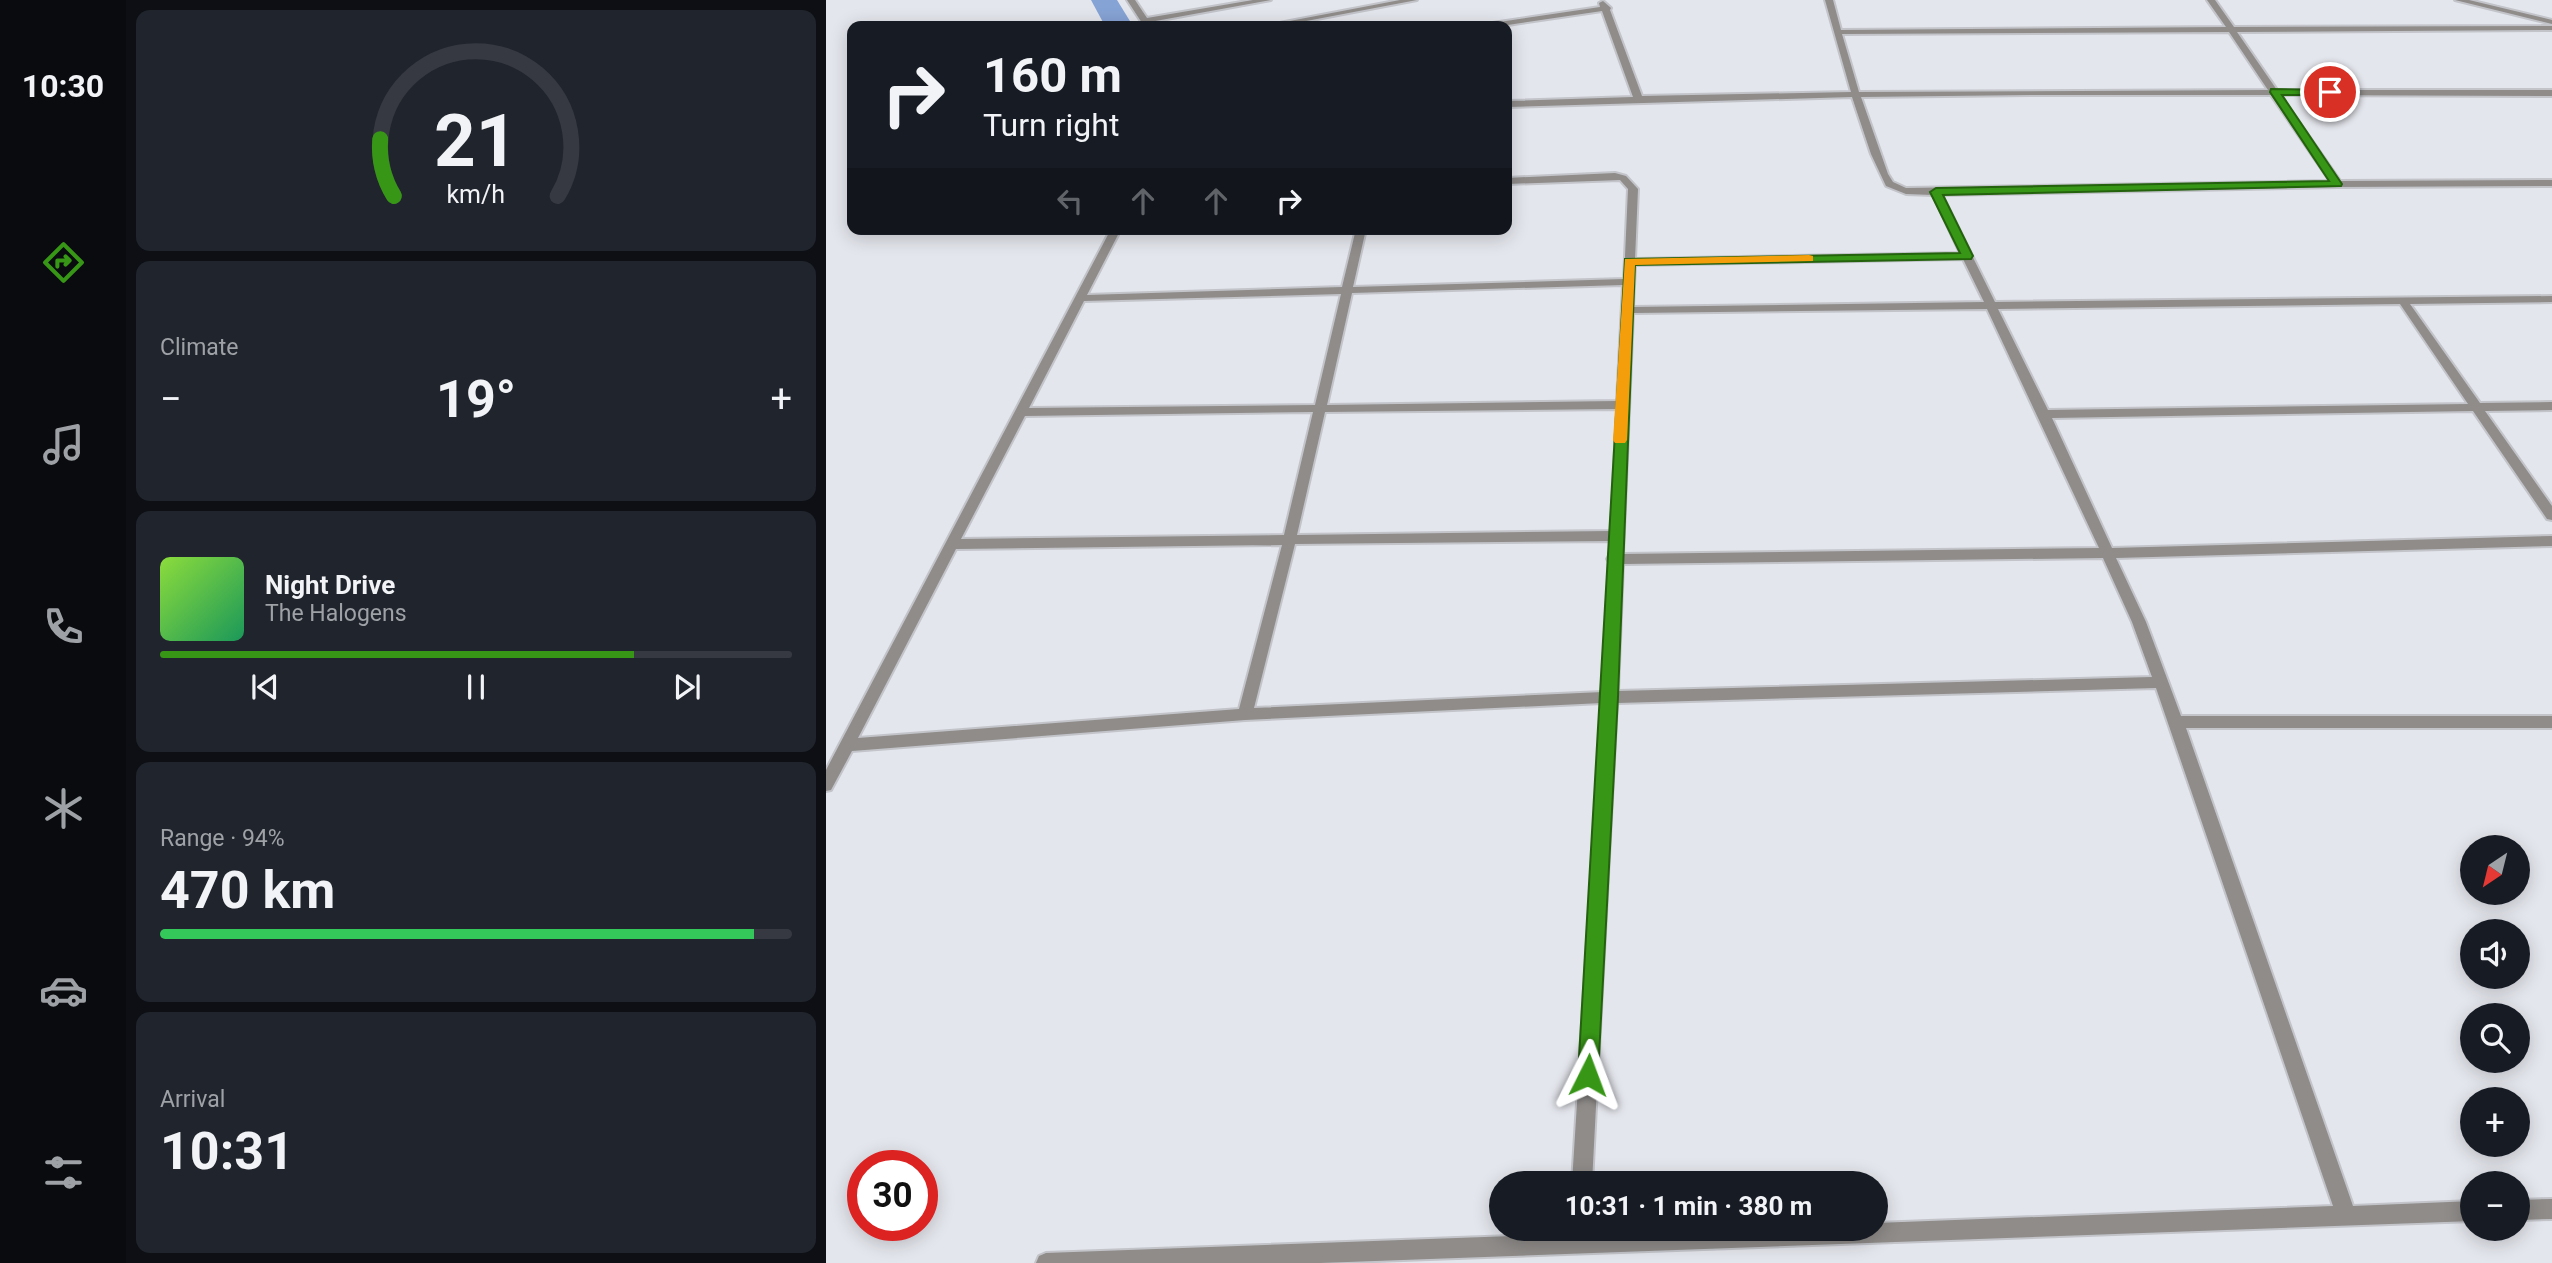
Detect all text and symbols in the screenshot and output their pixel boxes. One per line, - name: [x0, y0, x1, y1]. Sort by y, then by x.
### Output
- text: 160 m: [983, 47, 1122, 104]
- icon: right: [868, 49, 959, 140]
- pin: [2300, 62, 2360, 122]
- text: 10:30: [22, 67, 104, 105]
- icon: arrive: [2311, 73, 2349, 111]
- text: 21: [434, 99, 518, 185]
- text: Turn right: [983, 106, 1119, 144]
- text: km/h: [447, 180, 505, 209]
- icon: left: [1051, 182, 1089, 220]
- icon: ahead: [1124, 182, 1162, 220]
- icon: ahead: [1197, 182, 1235, 220]
- icon: right: [1270, 182, 1308, 220]
- icon: directions: [39, 238, 88, 287]
- text: Climate: [160, 334, 239, 361]
- text: 19°: [436, 369, 516, 430]
- text: −: [160, 377, 182, 421]
- text: +: [770, 377, 792, 421]
- icon: music: [39, 420, 88, 469]
- text: Night Drive: [265, 570, 395, 600]
- text: The Halogens: [265, 600, 407, 627]
- icon: phone: [39, 602, 88, 651]
- icon: previous: [246, 668, 284, 706]
- icon: pause: [457, 668, 495, 706]
- icon: next: [668, 668, 706, 706]
- icon: climate: [39, 784, 88, 833]
- text: Range · 94%: [160, 825, 285, 852]
- north arrow: [2460, 835, 2530, 905]
- map controls: [2460, 835, 2530, 1241]
- text: 470 km: [160, 860, 335, 921]
- button: sound: [2460, 919, 2530, 989]
- icon: car: [39, 966, 88, 1015]
- button: search: [2460, 1003, 2530, 1073]
- position arrow: [1551, 1038, 1625, 1112]
- text: Arrival: [160, 1086, 225, 1113]
- button: +: [2460, 1087, 2530, 1157]
- text: 10:31: [160, 1121, 294, 1182]
- icon: filters: [39, 1148, 88, 1197]
- speed limit sign: 30: [847, 1150, 938, 1241]
- button: −: [2460, 1171, 2530, 1241]
- text: 10:31 · 1 min · 380 m: [1565, 1191, 1812, 1221]

